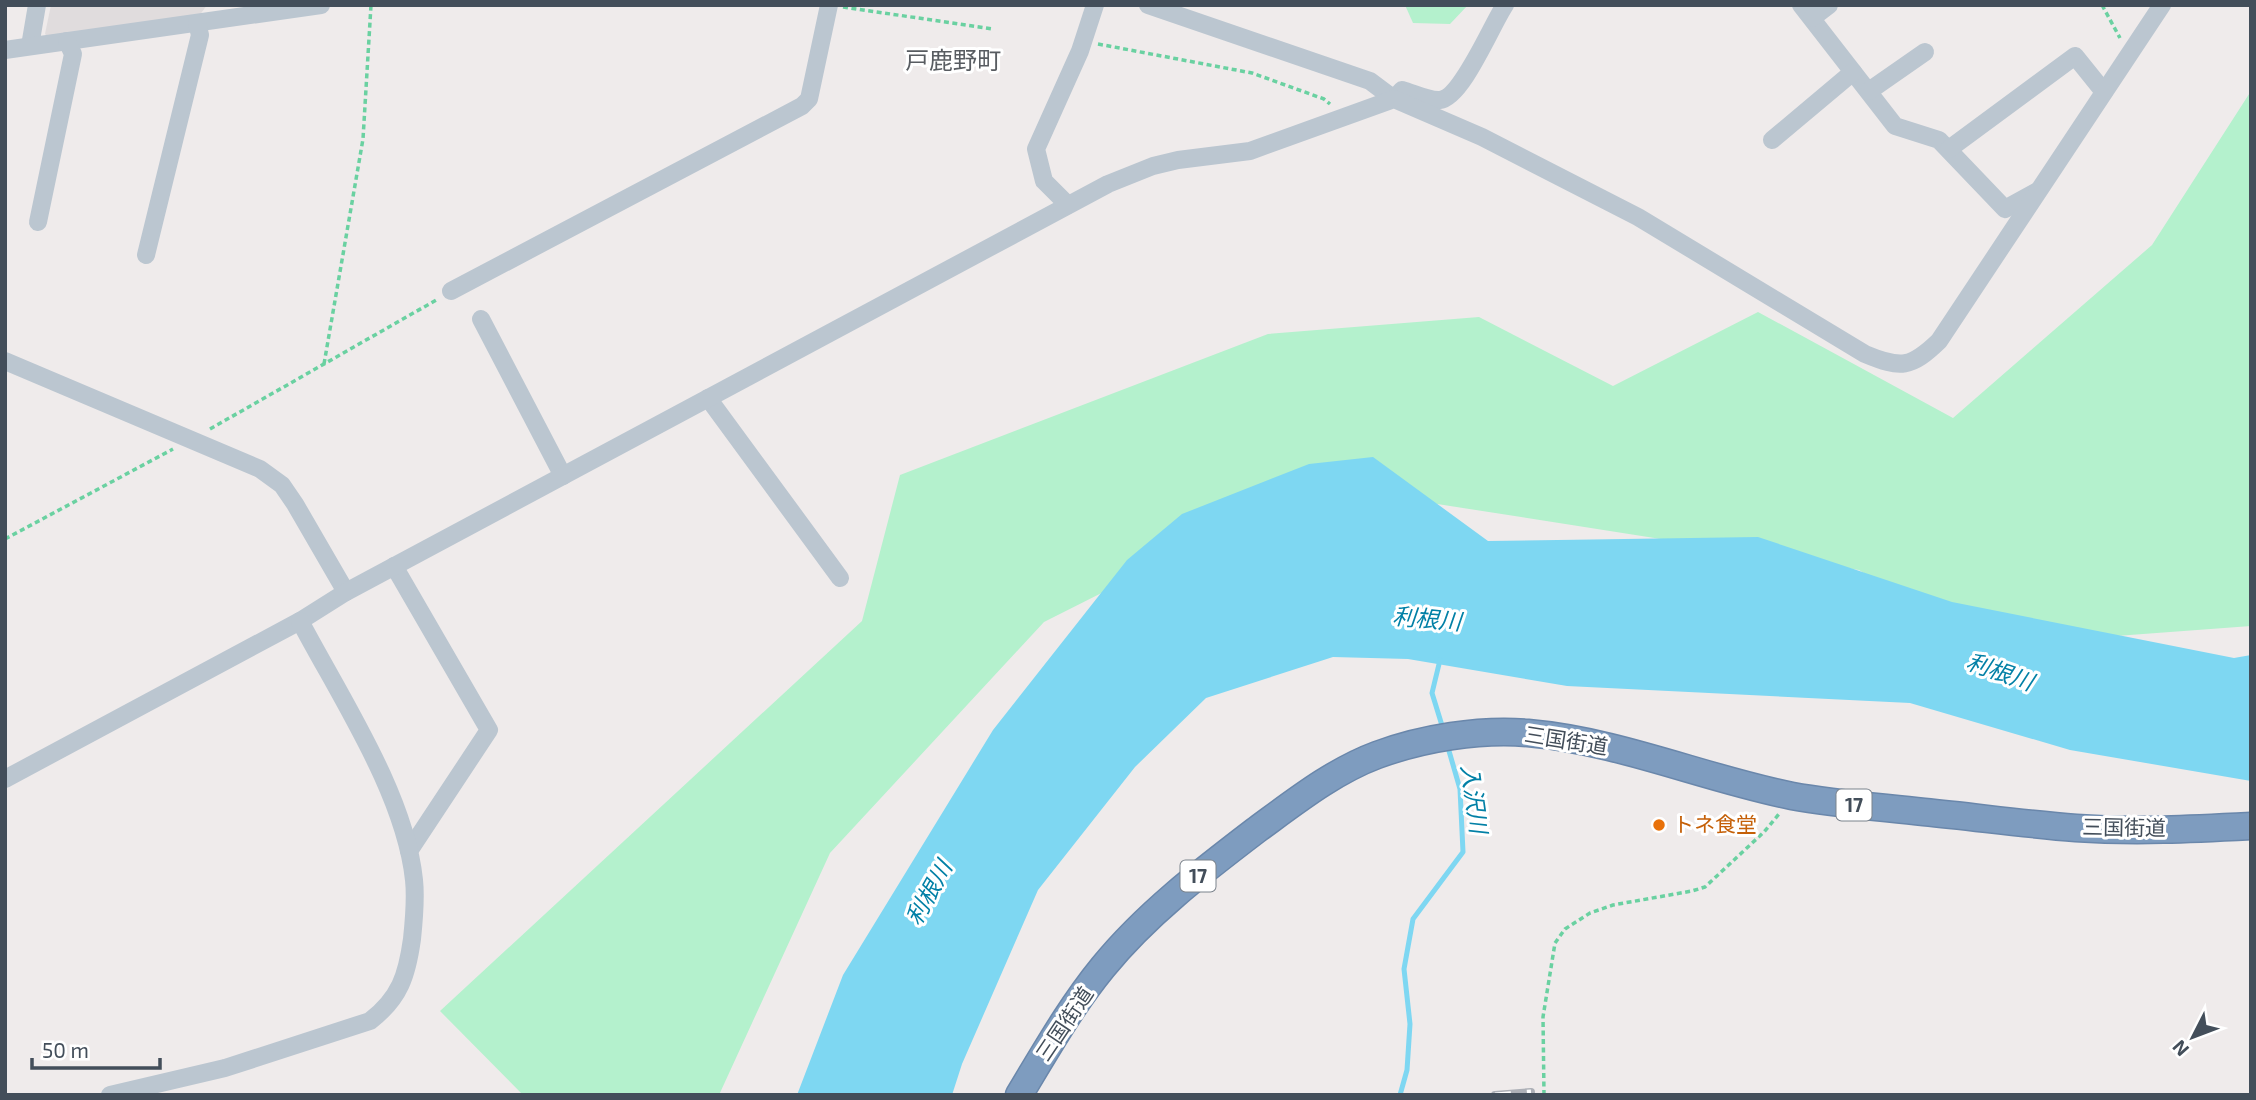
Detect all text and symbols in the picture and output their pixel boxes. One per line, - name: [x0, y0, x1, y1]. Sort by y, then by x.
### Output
- district label: 戸鹿野町: [905, 45, 1001, 74]
- water label: 利根川: [1391, 601, 1466, 635]
- water label: 利根川: [1963, 647, 2040, 697]
- street label: 三国街道: [1523, 721, 1610, 758]
- water label: 入沢川: [1456, 763, 1494, 838]
- road number: 17: [1836, 790, 1871, 820]
- place label: トネ食堂: [1673, 811, 1757, 836]
- street label: 三国街道: [2082, 813, 2166, 840]
- marker: トネ食堂: [1651, 817, 1667, 833]
- water label: 利根川: [899, 853, 959, 929]
- road number: 17: [1180, 860, 1216, 891]
- street label: 三国街道: [1030, 981, 1098, 1065]
- north arrow: [2158, 1002, 2228, 1072]
- scale bar: [32, 1026, 159, 1070]
- text: N: [2167, 1036, 2193, 1062]
- text: 50 m: [42, 1037, 89, 1062]

